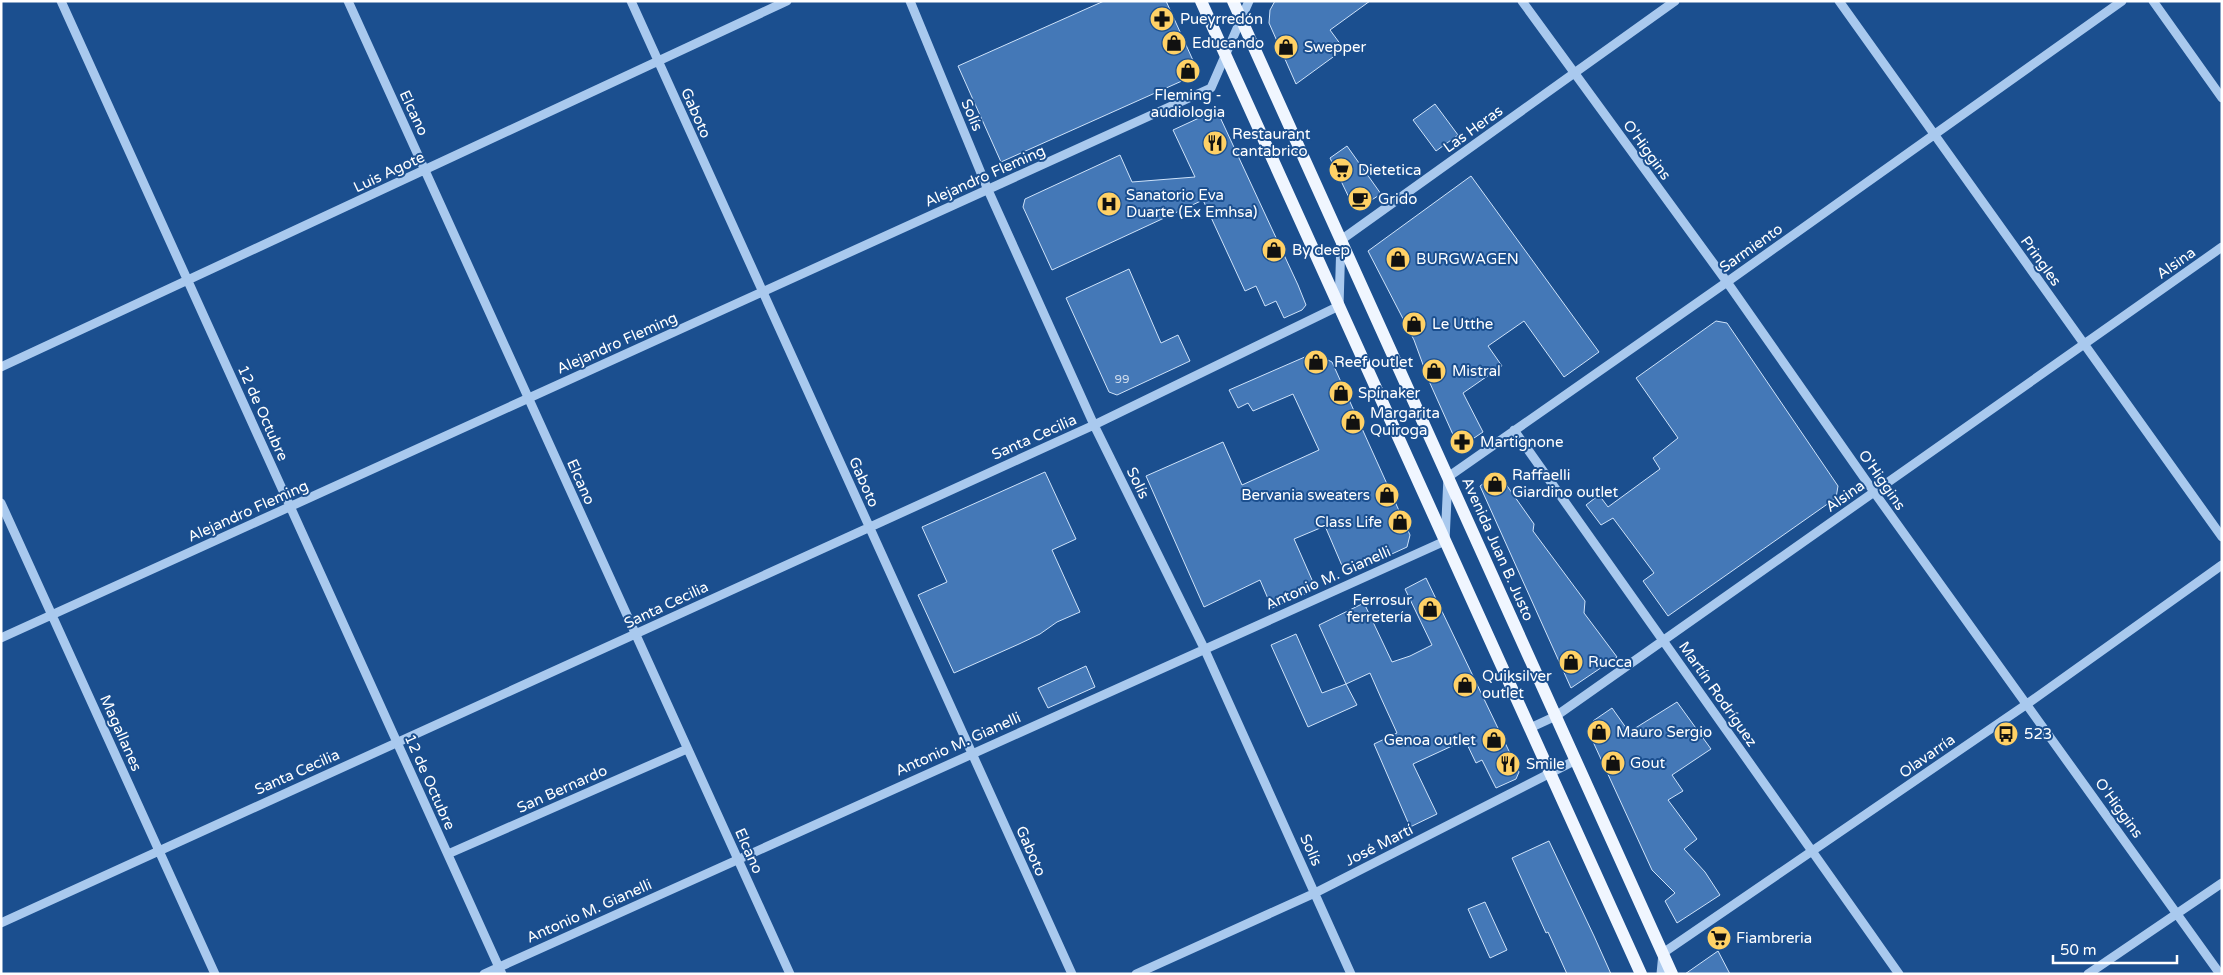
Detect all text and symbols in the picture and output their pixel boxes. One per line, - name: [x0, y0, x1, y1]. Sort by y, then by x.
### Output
- pharmacy icon: Pueyrredón: [1149, 6, 1175, 32]
- place label: Pueyrredón: [1180, 10, 1263, 28]
- shop icon: Educando: [1161, 30, 1187, 56]
- place label: Educando: [1192, 34, 1264, 52]
- shop icon: Swepper: [1273, 34, 1299, 60]
- place label: Swepper: [1304, 38, 1366, 56]
- shop icon: Fleming - audiologia: [1175, 58, 1201, 84]
- street label: Gaboto: [677, 85, 715, 141]
- place label: Fleming - audiologia: [1151, 86, 1225, 121]
- street label: Elcano: [396, 87, 432, 139]
- street label: Solís: [957, 96, 987, 134]
- street label: Las Heras: [1440, 101, 1506, 157]
- street label: O'Higgins: [1619, 117, 1675, 183]
- place label: Restaurant cantabrico: [1232, 125, 1311, 160]
- restaurant icon: Restaurant cantabrico: [1202, 130, 1228, 156]
- street label: Alejandro Fleming: [922, 141, 1048, 211]
- street label: Luis Agote: [351, 148, 427, 196]
- supermarket icon: Dietetica: [1328, 157, 1354, 183]
- place label: Dietetica: [1358, 161, 1421, 179]
- place label: Sanatorio Eva Duarte (Ex Emhsa): [1126, 186, 1257, 221]
- cafe icon: Grido: [1347, 186, 1373, 212]
- place label: Grido: [1378, 190, 1417, 208]
- hospital icon: Sanatorio Eva Duarte (Ex Emhsa): [1096, 191, 1122, 217]
- street label: Sarmiento: [1716, 220, 1786, 276]
- street label: Pringles: [2017, 232, 2065, 290]
- shop icon: By deep: [1261, 237, 1287, 263]
- place label: By deep: [1292, 241, 1350, 259]
- street label: Alsina: [2153, 243, 2199, 283]
- shop icon: BURGWAGEN: [1385, 246, 1411, 272]
- place label: BURGWAGEN: [1416, 250, 1519, 268]
- street label: Alejandro Fleming: [554, 308, 680, 378]
- shop icon: Le Utthe: [1401, 311, 1427, 337]
- place label: Le Utthe: [1432, 315, 1493, 333]
- shop icon: Reef outlet: [1303, 349, 1329, 375]
- place label: Reef outlet: [1334, 353, 1414, 371]
- shop icon: Mistral: [1421, 358, 1447, 384]
- street label: 12 de Octubre: [234, 362, 292, 464]
- place label: Mistral: [1452, 362, 1501, 380]
- house number: 99: [1114, 372, 1130, 386]
- shop icon: Spínaker: [1328, 380, 1354, 406]
- place label: Spínaker: [1358, 384, 1420, 402]
- place label: Margarita Quiroga: [1370, 404, 1440, 439]
- shop icon: Margarita Quiroga: [1340, 409, 1366, 435]
- street label: Santa Cecilia: [989, 410, 1079, 464]
- pharmacy icon: Martignone: [1449, 429, 1475, 455]
- place label: Martignone: [1480, 433, 1563, 451]
- street label: O'Higgins: [1855, 446, 1909, 514]
- street label: Gaboto: [845, 454, 883, 510]
- street label: Elcano: [563, 456, 599, 508]
- street label: Solís: [1123, 464, 1153, 502]
- place label: Raffaelli Giardino outlet: [1512, 466, 1619, 501]
- shop icon: Raffaelli Giardino outlet: [1482, 471, 1508, 497]
- street label: Avenida Juan B. Justo: [1458, 474, 1538, 624]
- street label: Alejandro Fleming: [185, 476, 311, 546]
- street label: Alsina: [1822, 476, 1868, 516]
- shop icon: Bervania sweaters: [1374, 482, 1400, 508]
- place label: Bervania sweaters: [1241, 486, 1370, 504]
- shop icon: Class Life: [1387, 509, 1413, 535]
- place label: Class Life: [1315, 513, 1382, 531]
- street label: Antonio M. Gianelli: [1263, 542, 1393, 614]
- street label: Santa Cecilia: [621, 578, 711, 632]
- place label: Ferrosur ferretería: [1346, 591, 1412, 626]
- shop icon: Ferrosur ferretería: [1417, 596, 1443, 622]
- street label: Martín Rodríguez: [1675, 638, 1761, 750]
- shop icon: Rucca: [1558, 649, 1584, 675]
- place label: Rucca: [1588, 653, 1632, 671]
- place label: Quiksilver outlet: [1482, 667, 1552, 702]
- shop icon: Quiksilver outlet: [1452, 672, 1478, 698]
- street label: Magallanes: [96, 692, 146, 774]
- street label: Antonio M. Gianelli: [893, 708, 1023, 780]
- shop icon: Mauro Sergio: [1586, 719, 1612, 745]
- bus stop icon: 523: [1993, 721, 2019, 747]
- place label: Mauro Sergio: [1616, 723, 1712, 741]
- place label: 523: [2024, 725, 2052, 743]
- shop icon: Genoa outlet: [1481, 727, 1507, 753]
- street label: Olavarría: [1896, 730, 1958, 782]
- street label: 12 de Octubre: [401, 731, 459, 833]
- place label: Genoa outlet: [1384, 731, 1476, 749]
- street label: Santa Cecilia: [252, 745, 342, 799]
- shop icon: Gout: [1600, 750, 1626, 776]
- restaurant icon: Smile: [1495, 751, 1521, 777]
- place label: Gout: [1630, 754, 1666, 772]
- place label: Smile: [1526, 755, 1565, 773]
- street label: San Bernardo: [514, 761, 610, 817]
- street label: O'Higgins: [2091, 775, 2147, 841]
- street label: José Martí: [1342, 820, 1416, 870]
- street label: Gaboto: [1012, 823, 1050, 879]
- street label: Elcano: [731, 825, 767, 877]
- street label: Solís: [1296, 831, 1326, 869]
- street label: Antonio M. Gianelli: [524, 875, 654, 947]
- supermarket icon: Fiambreria: [1706, 925, 1732, 951]
- place label: Fiambreria: [1736, 929, 1812, 947]
- scale bar: [2053, 932, 2177, 964]
- text: 50 m: [2060, 941, 2097, 959]

